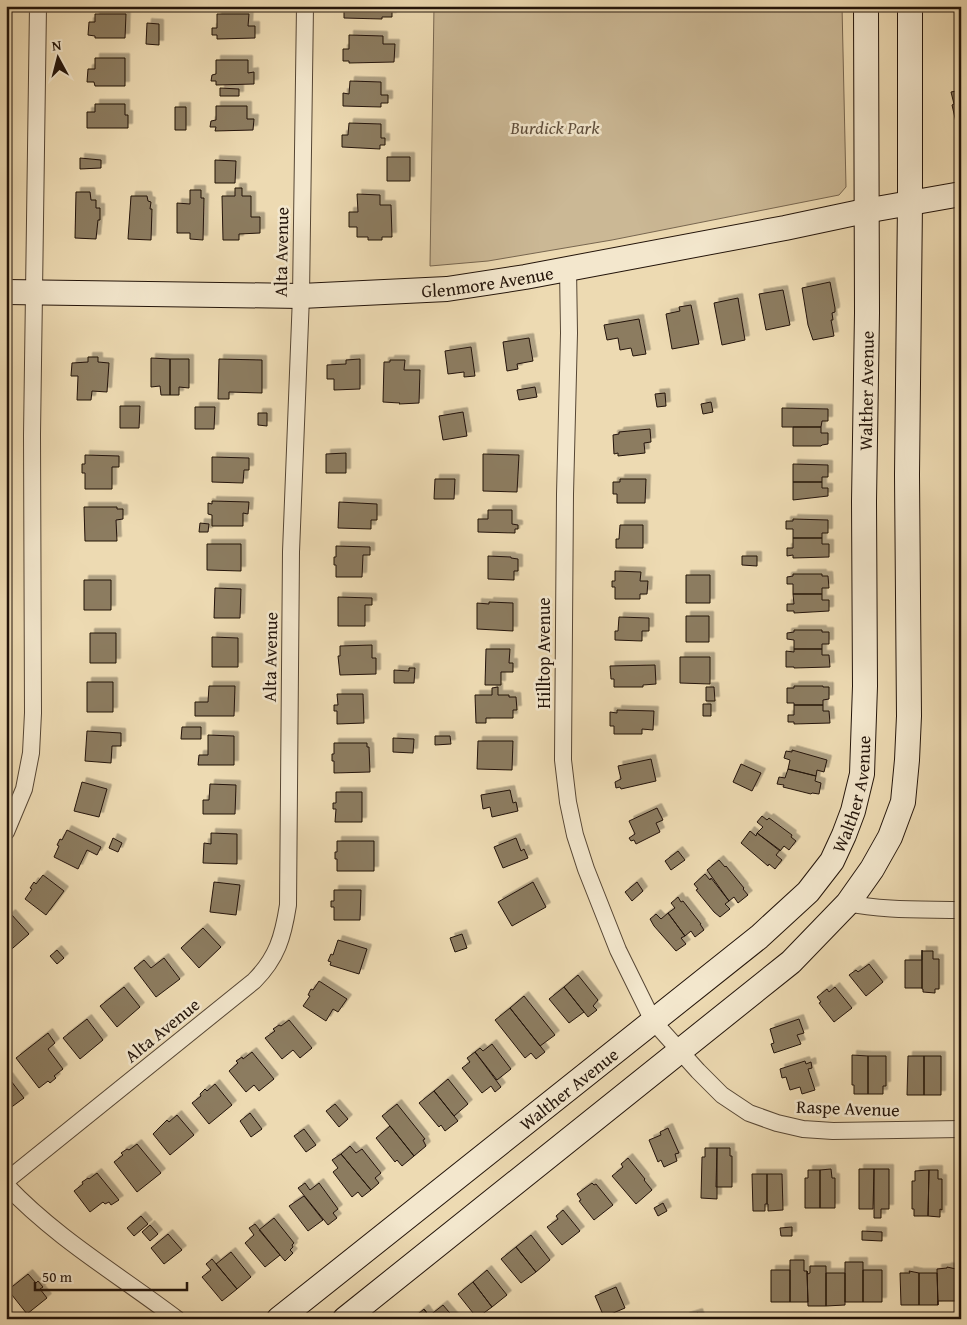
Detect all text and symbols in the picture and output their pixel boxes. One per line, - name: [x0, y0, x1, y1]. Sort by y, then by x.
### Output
- north arrow: [32, 32, 82, 82]
- text: N: [51, 35, 63, 56]
- park label: Burdick Park: [510, 114, 600, 141]
- street label: Alta Avenue: [267, 207, 295, 297]
- street label: Glenmore Avenue: [421, 258, 555, 304]
- street label: Walther Avenue: [851, 330, 880, 451]
- street label: Hilltop Avenue: [530, 597, 557, 709]
- street label: Alta Avenue: [256, 612, 284, 702]
- street label: Walther Avenue: [824, 735, 877, 857]
- street label: Alta Avenue: [118, 991, 206, 1069]
- street label: Walther Avenue: [513, 1041, 624, 1136]
- street label: Raspe Avenue: [796, 1093, 900, 1123]
- scale bar: [35, 1260, 188, 1292]
- text: 50 m: [42, 1266, 73, 1287]

